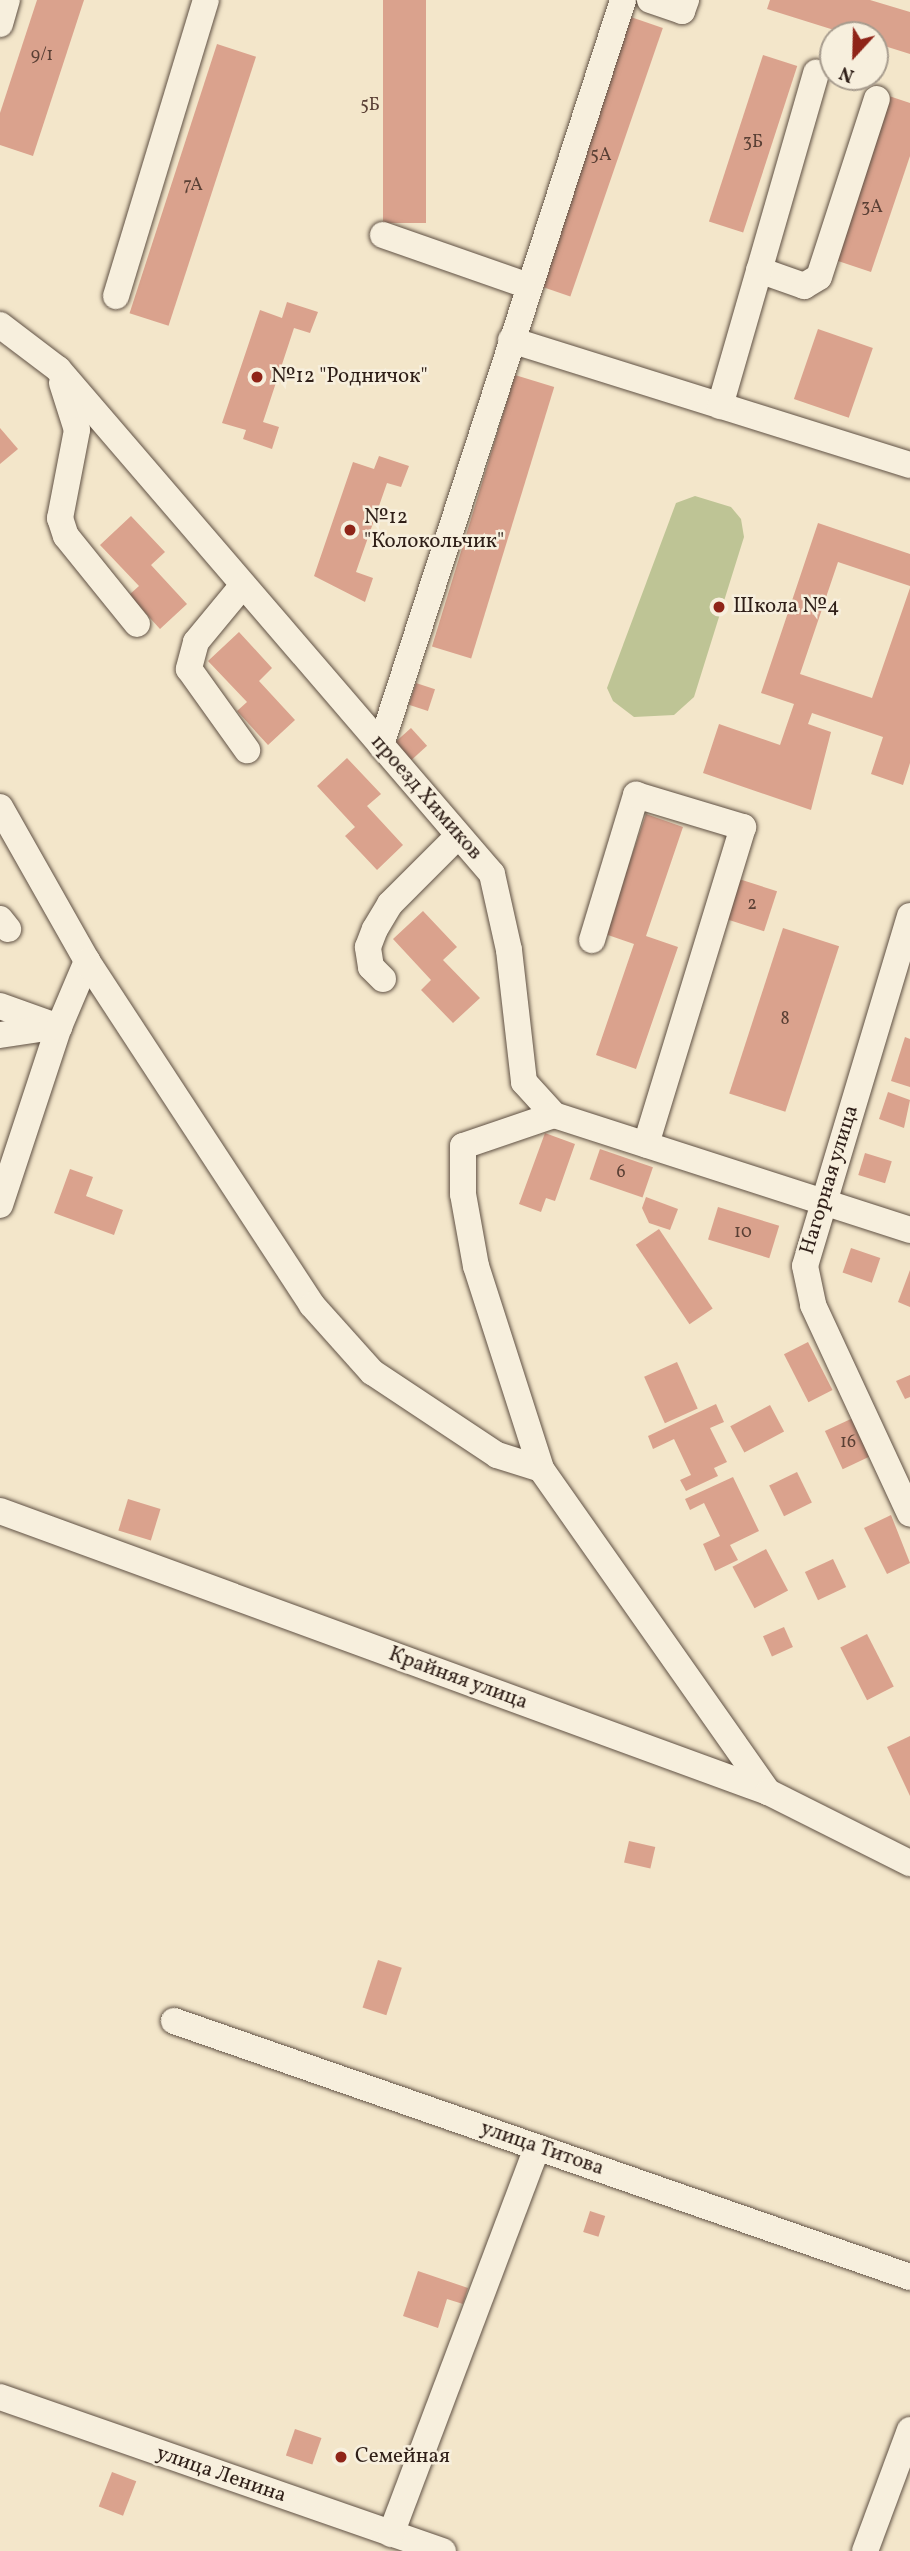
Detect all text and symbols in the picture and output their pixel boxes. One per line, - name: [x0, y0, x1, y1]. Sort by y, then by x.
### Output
- north arrow: [819, 21, 889, 91]
- house number: 9/1: [31, 45, 53, 67]
- text: N: [836, 59, 858, 88]
- house number: 5Б: [360, 95, 380, 117]
- house number: 3Б: [743, 132, 763, 154]
- house number: 5А: [590, 145, 612, 167]
- house number: 7А: [183, 175, 203, 197]
- house number: 3А: [861, 197, 883, 219]
- place label: №12 "Родничок": [271, 364, 428, 390]
- marker: №12 "Родничок": [249, 369, 265, 385]
- place label: №12 "Колокольчик": [364, 505, 504, 555]
- marker: №12 "Колокольчик": [342, 522, 358, 538]
- place label: Школа №4: [733, 594, 839, 620]
- marker: Школа №4: [711, 599, 727, 615]
- street label: проезд Химиков: [365, 730, 487, 866]
- house number: 2: [747, 894, 757, 916]
- house number: 8: [780, 1009, 790, 1031]
- street label: Нагорная улица: [795, 1102, 865, 1258]
- house number: 6: [616, 1162, 626, 1184]
- house number: 10: [734, 1222, 752, 1244]
- house number: 16: [840, 1432, 856, 1454]
- street label: Крайняя улица: [385, 1642, 531, 1716]
- street label: улица Титова: [477, 2116, 607, 2182]
- street label: улица Ленина: [153, 2441, 289, 2509]
- place label: Семейная: [355, 2444, 450, 2470]
- marker: Семейная: [333, 2449, 349, 2465]

